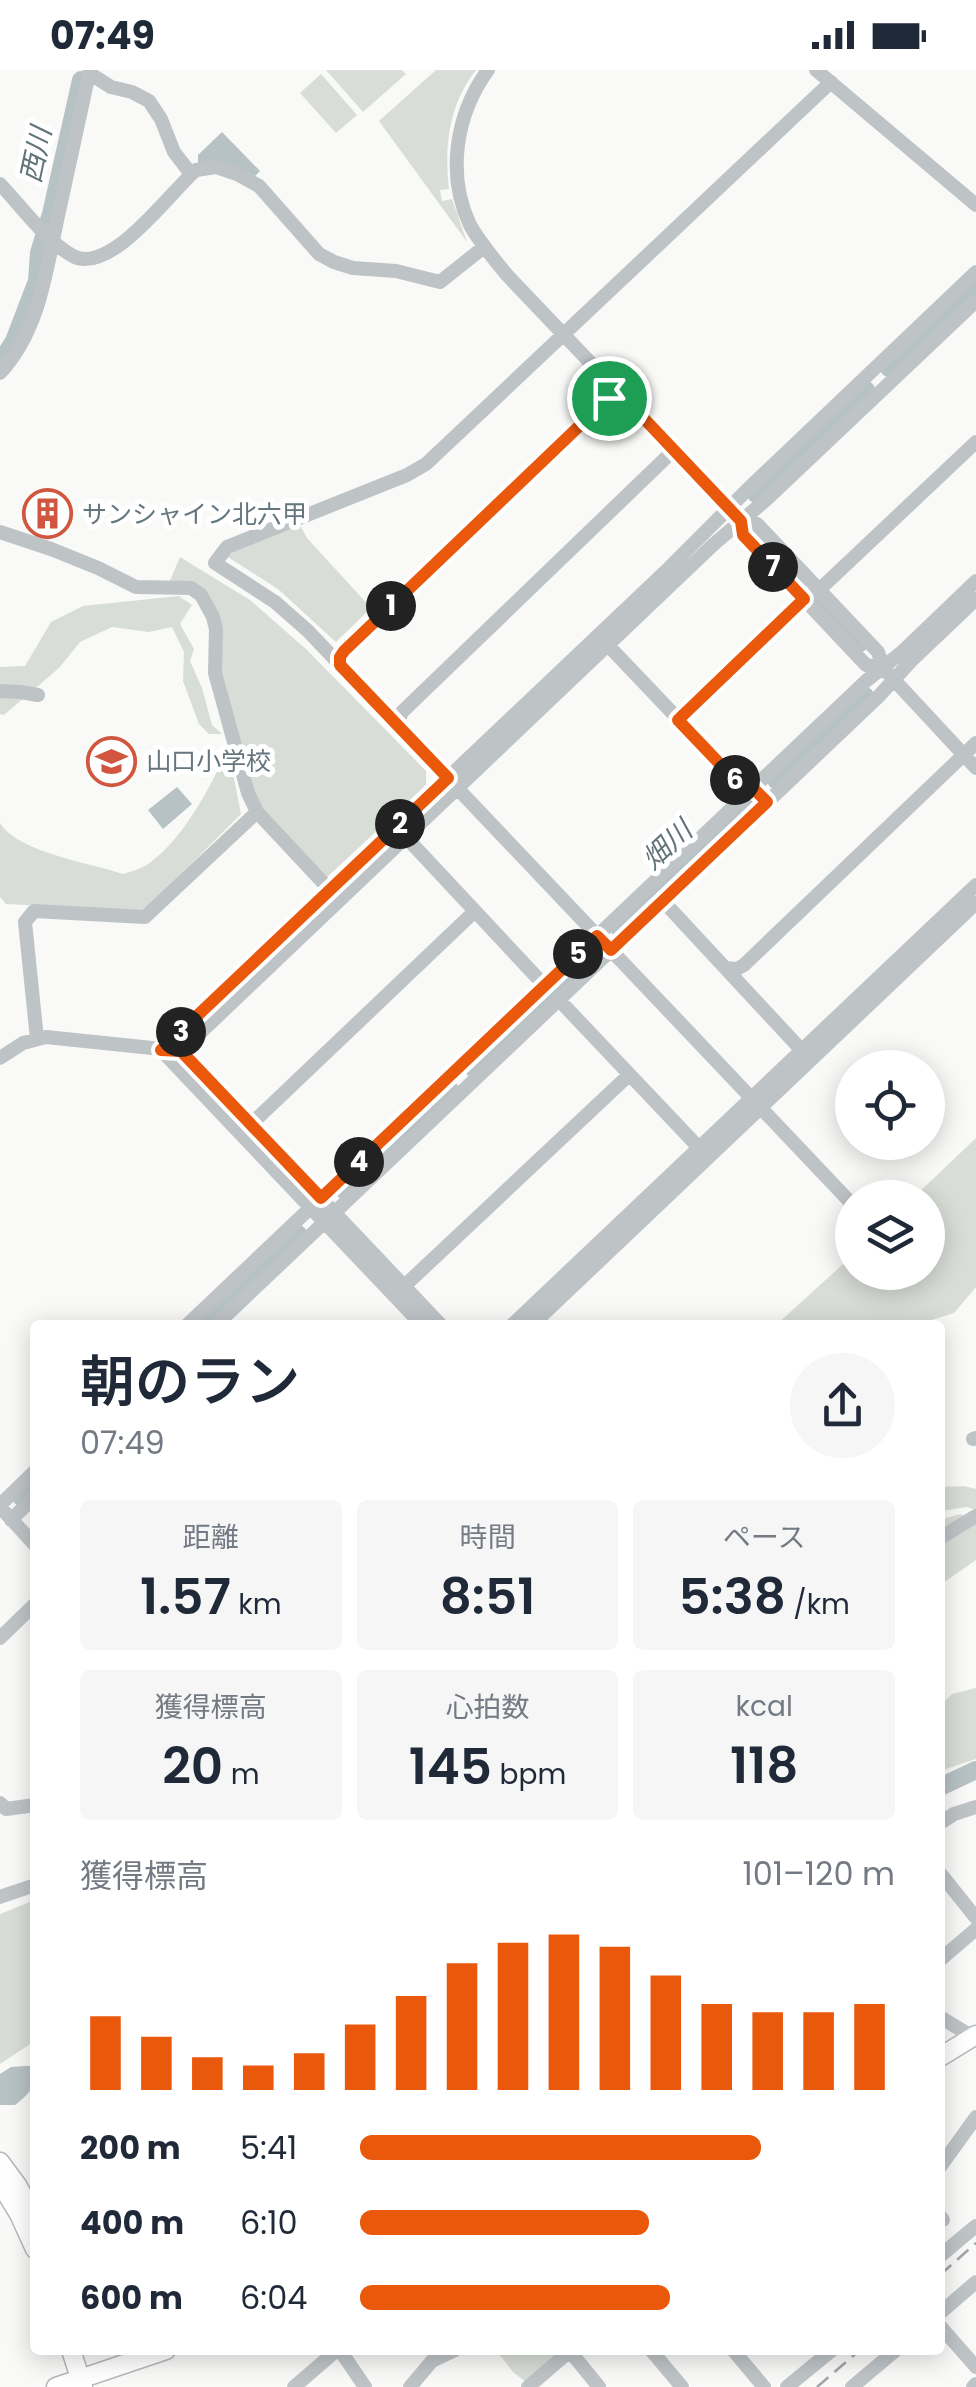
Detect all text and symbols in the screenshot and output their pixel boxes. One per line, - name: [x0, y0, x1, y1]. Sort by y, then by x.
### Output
- text: 07:49: [50, 9, 155, 62]
- water label: 西川: [11, 121, 62, 186]
- pin: [567, 356, 652, 441]
- icon: arrive: [582, 371, 637, 426]
- building icon: サンシャイン北六甲: [21, 488, 73, 540]
- place label: サンシャイン北六甲: [82, 497, 307, 532]
- pin: 7: [748, 542, 798, 592]
- text: 7: [766, 547, 780, 586]
- pin: 1: [366, 581, 416, 631]
- text: 1: [386, 586, 396, 625]
- school or university icon: 山口小学校: [85, 735, 137, 787]
- place label: 山口小学校: [146, 744, 271, 779]
- pin: 6: [710, 755, 760, 805]
- text: 6: [726, 760, 744, 799]
- pin: 2: [375, 799, 425, 849]
- text: 2: [392, 804, 408, 843]
- water label: 畑川: [633, 810, 703, 878]
- pin: 5: [553, 929, 603, 979]
- text: 5: [569, 934, 587, 973]
- pin: 3: [156, 1007, 206, 1057]
- text: 3: [173, 1012, 189, 1051]
- map controls: [835, 1050, 945, 1290]
- button: locate: [835, 1050, 945, 1160]
- pin: 4: [334, 1137, 384, 1187]
- text: 4: [350, 1142, 368, 1181]
- button: layers: [835, 1180, 945, 1290]
- text: 朝のラン: [80, 1343, 300, 1420]
- button: share: [790, 1353, 895, 1458]
- text: 07:49: [80, 1420, 165, 1465]
- text: 距離: [183, 1518, 239, 1557]
- text: 時間: [459, 1518, 516, 1557]
- text: ペース: [723, 1518, 805, 1557]
- text: 1.57: [140, 1561, 231, 1632]
- text: 8:51: [440, 1561, 535, 1632]
- text: 5:38: [678, 1561, 786, 1632]
- text: km: [231, 1585, 282, 1624]
- text: /km: [786, 1585, 850, 1624]
- text: kcal: [736, 1687, 793, 1726]
- text: 獲得標高: [155, 1688, 267, 1727]
- text: 心拍数: [445, 1688, 530, 1727]
- text: 118: [730, 1730, 798, 1801]
- text: 20: [162, 1731, 223, 1802]
- text: 145: [409, 1731, 492, 1802]
- text: m: [223, 1755, 259, 1794]
- text: bpm: [492, 1755, 566, 1794]
- text: 101–120 m: [743, 1851, 895, 1896]
- text: 獲得標高: [80, 1853, 208, 1898]
- text: 200 m: [80, 2125, 181, 2170]
- text: 5:41: [240, 2125, 297, 2170]
- text: 400 m: [80, 2200, 184, 2245]
- text: 6:10: [240, 2200, 297, 2245]
- text: 600 m: [80, 2275, 183, 2320]
- text: 6:04: [240, 2275, 307, 2320]

